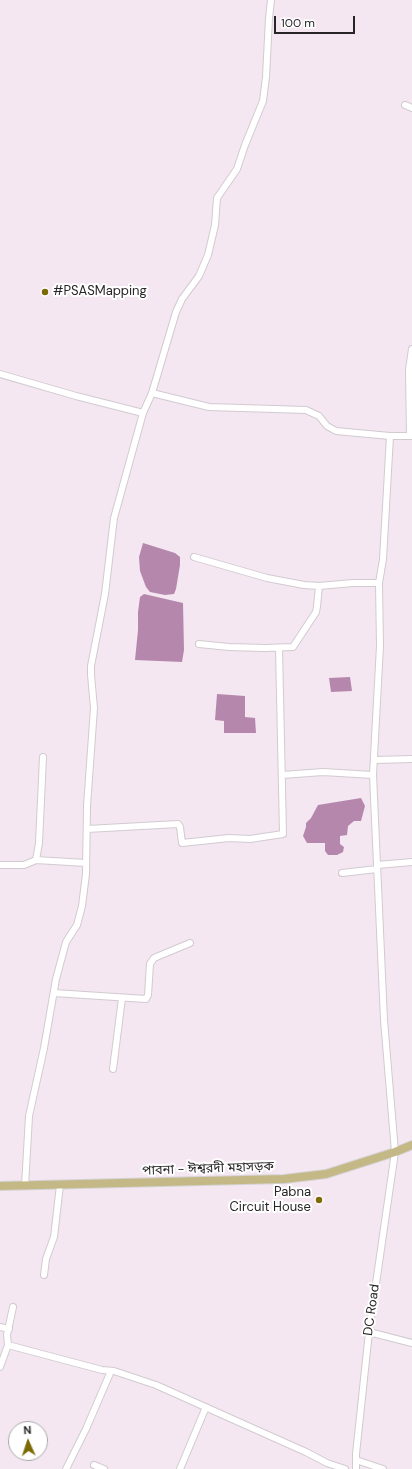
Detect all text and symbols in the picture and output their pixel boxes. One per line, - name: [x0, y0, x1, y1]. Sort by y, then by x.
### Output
- scale bar: [276, 8, 357, 34]
- text: 100 m: [281, 15, 315, 31]
- place label: #PSASMapping: [53, 284, 147, 300]
- marker: #PSASMapping: [40, 287, 50, 297]
- street label: পাবনা - ঈশ্বরদী মহাসড়ক: [142, 1159, 274, 1179]
- place label: Pabna Circuit House: [230, 1185, 311, 1216]
- marker: Pabna Circuit House: [314, 1195, 324, 1205]
- street label: DC Road: [361, 1283, 383, 1337]
- north arrow: [8, 1421, 48, 1461]
- text: N: [23, 1423, 32, 1437]

